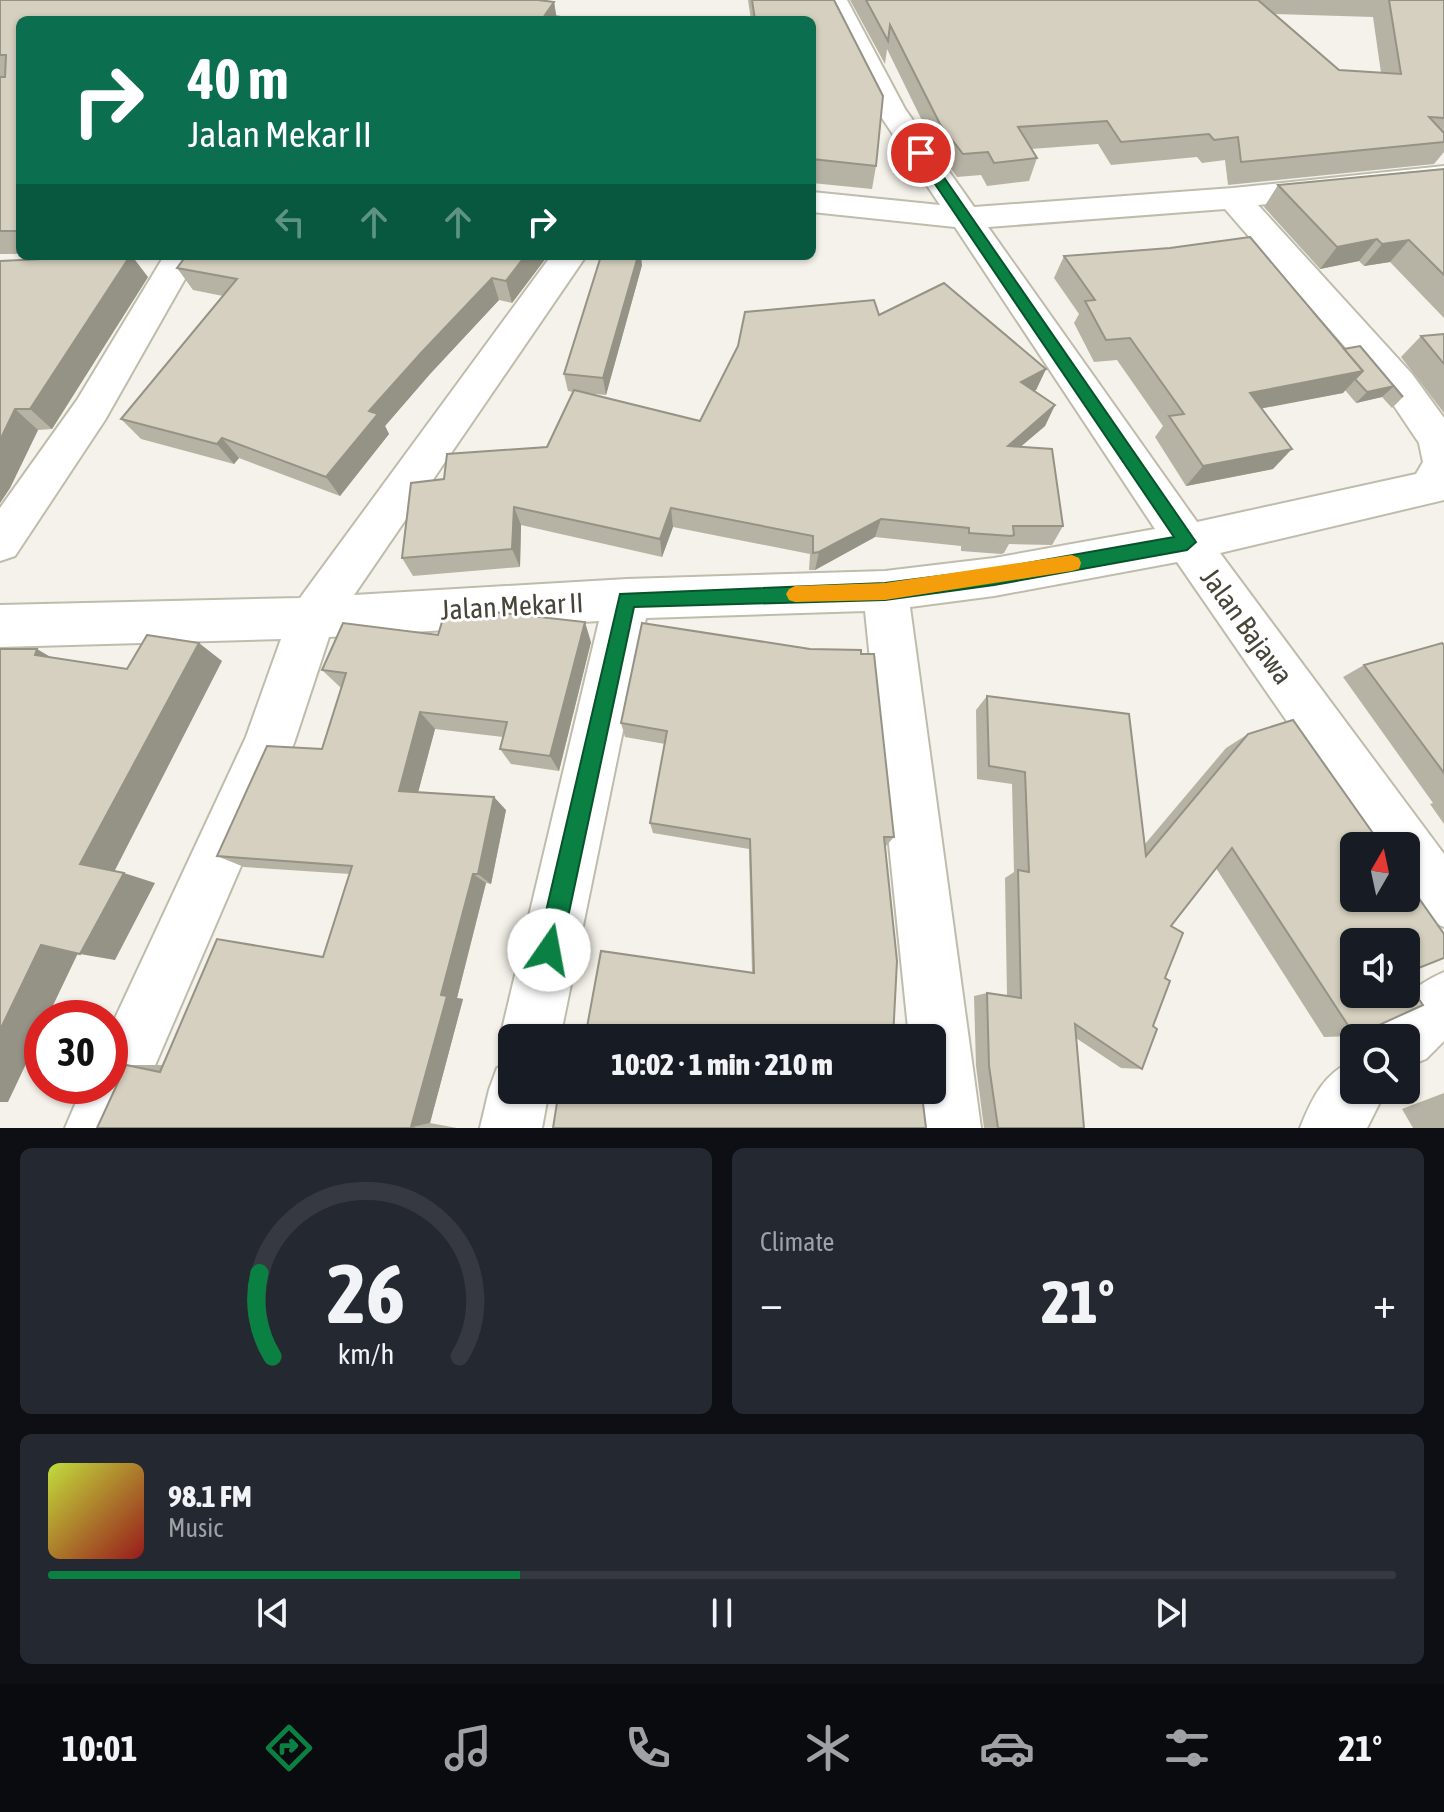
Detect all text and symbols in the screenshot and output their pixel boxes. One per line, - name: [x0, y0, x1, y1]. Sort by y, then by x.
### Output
- text: 40 m: [188, 47, 289, 111]
- icon: right: [56, 48, 160, 152]
- text: Jalan Mekar II: [188, 113, 372, 155]
- pin: [887, 119, 955, 187]
- icon: arrive: [899, 131, 943, 175]
- icon: left: [268, 200, 312, 244]
- icon: ahead: [352, 200, 396, 244]
- icon: ahead: [436, 200, 480, 244]
- icon: right: [520, 200, 564, 244]
- street label: Jalan Bajawa: [1194, 562, 1300, 690]
- street label: Jalan Mekar II: [440, 586, 584, 626]
- north arrow: [1340, 832, 1420, 912]
- map controls: [1340, 832, 1420, 1104]
- position arrow: [507, 908, 591, 992]
- button: sound: [1340, 928, 1420, 1008]
- speed limit sign: 30: [24, 1000, 128, 1104]
- button: search: [1340, 1024, 1420, 1104]
- text: 10:02 · 1 min · 210 m: [611, 1047, 833, 1081]
- text: Climate: [760, 1227, 834, 1257]
- text: 26: [327, 1245, 405, 1341]
- text: 21°: [1042, 1267, 1114, 1336]
- text: −: [760, 1277, 783, 1327]
- text: +: [1373, 1277, 1396, 1327]
- text: km/h: [338, 1337, 394, 1370]
- text: 98.1 FM: [168, 1479, 252, 1513]
- text: Music: [168, 1513, 223, 1543]
- icon: previous: [251, 1591, 295, 1635]
- icon: pause: [700, 1591, 744, 1635]
- icon: next: [1149, 1591, 1193, 1635]
- icon: directions: [261, 1720, 317, 1776]
- icon: music: [440, 1720, 496, 1776]
- icon: phone: [620, 1720, 676, 1776]
- icon: climate: [800, 1720, 856, 1776]
- icon: car: [979, 1720, 1035, 1776]
- icon: filters: [1159, 1720, 1215, 1776]
- text: 10:01: [62, 1727, 137, 1769]
- text: 21°: [1338, 1727, 1382, 1769]

